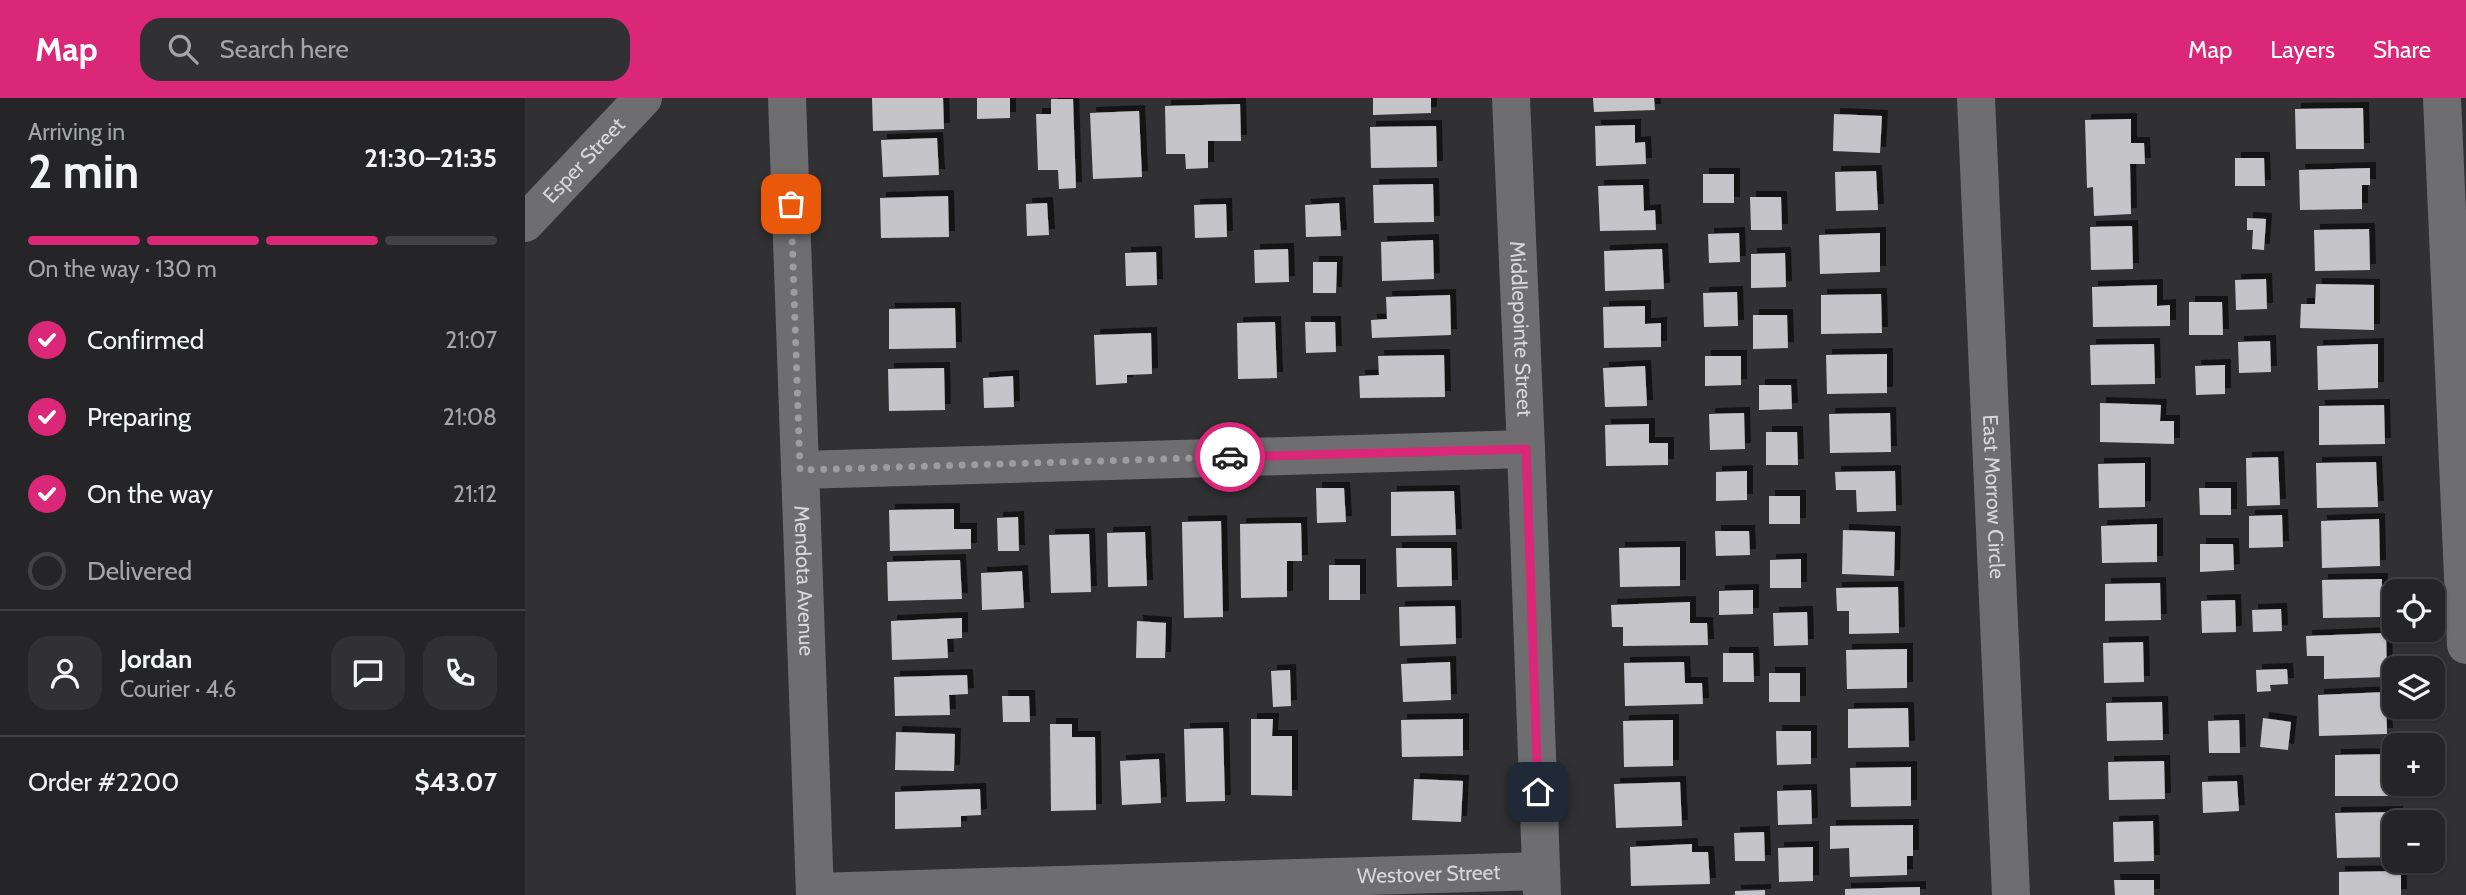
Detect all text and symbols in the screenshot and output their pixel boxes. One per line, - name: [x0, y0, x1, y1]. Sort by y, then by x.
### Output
- search box: [140, 18, 630, 81]
- text: Map: [35, 29, 98, 69]
- icon: search: [164, 30, 202, 68]
- text: Search here: [220, 33, 349, 65]
- text: Map: [2188, 35, 2232, 64]
- text: Layers: [2270, 35, 2335, 64]
- text: Share: [2373, 35, 2431, 64]
- street label: Esper Street: [537, 112, 630, 208]
- text: Arriving in: [28, 118, 125, 146]
- text: 21:30–21:35: [364, 142, 497, 174]
- text: 2 min: [28, 144, 139, 200]
- pin: [761, 174, 821, 234]
- icon: bag: [772, 185, 810, 223]
- street label: Middlepointe Street: [1505, 240, 1538, 417]
- text: On the way · 130 m: [28, 255, 217, 283]
- icon: check: [28, 321, 66, 359]
- text: Confirmed: [87, 324, 204, 356]
- text: 21:07: [445, 326, 497, 354]
- icon: check: [28, 398, 66, 436]
- text: Preparing: [87, 401, 191, 433]
- text: 21:08: [443, 403, 497, 431]
- street label: East Morrow Circle: [1978, 414, 2010, 580]
- courier: [1195, 422, 1265, 492]
- icon: car: [1211, 438, 1249, 476]
- icon: check: [28, 475, 66, 513]
- text: On the way: [87, 478, 213, 510]
- text: 21:12: [453, 480, 497, 508]
- street label: Mendota Avenue: [789, 505, 820, 657]
- text: Delivered: [87, 555, 192, 587]
- map controls: [2382, 579, 2445, 873]
- button: locate: [2382, 579, 2445, 642]
- button: person: [28, 636, 102, 710]
- button: chat: [331, 636, 405, 710]
- button: phone: [423, 636, 497, 710]
- text: Jordan: [120, 643, 192, 675]
- button: layers: [2382, 656, 2445, 719]
- text: Courier · 4.6: [120, 675, 236, 703]
- button: +: [2382, 733, 2445, 796]
- pin: [1508, 762, 1568, 822]
- text: Order #2200: [28, 766, 179, 798]
- text: $43.07: [415, 766, 497, 798]
- icon: home: [1519, 773, 1557, 811]
- button: −: [2382, 810, 2445, 873]
- street label: Westover Street: [1357, 859, 1501, 888]

